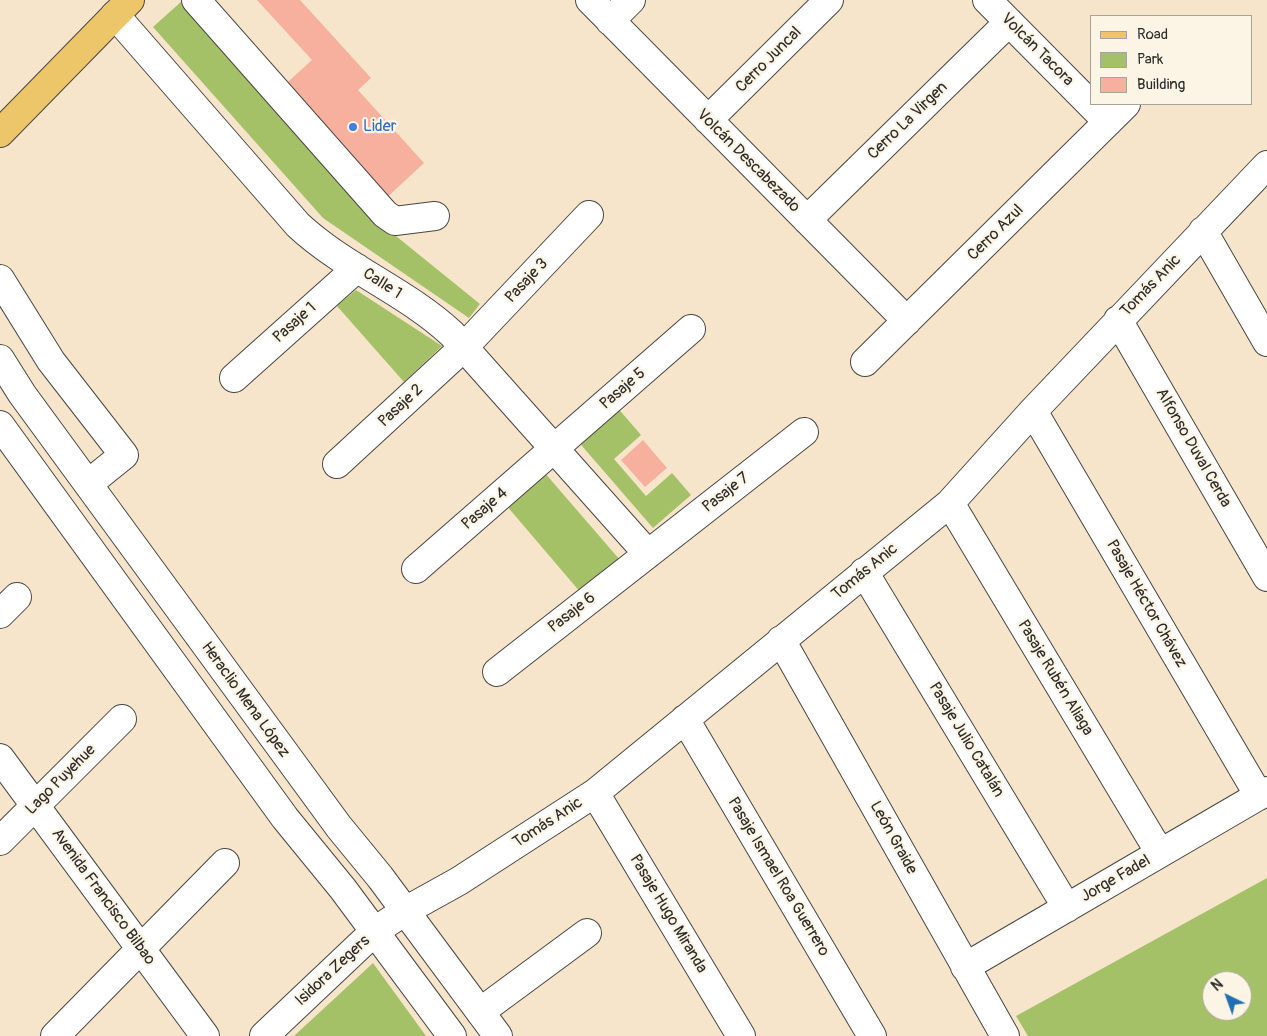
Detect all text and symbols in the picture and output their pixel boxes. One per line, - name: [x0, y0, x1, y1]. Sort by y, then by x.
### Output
- street label: Volcán Tacora: [997, 10, 1077, 90]
- legend: [1090, 15, 1252, 105]
- street label: Cerro Juncal: [732, 23, 806, 97]
- text: Road: [1137, 25, 1168, 44]
- text: Park: [1137, 50, 1163, 69]
- text: Building: [1137, 75, 1185, 94]
- street label: Cerro La Virgen: [864, 78, 952, 164]
- street label: Volcán Descabezado: [692, 105, 804, 217]
- place label: Lider: [363, 117, 396, 137]
- marker: Lider: [347, 121, 359, 133]
- street label: Cerro Azul: [964, 201, 1028, 265]
- street label: Tomás Anic: [1117, 251, 1185, 321]
- street label: Pasaje 3: [501, 255, 553, 307]
- street label: Calle 1: [359, 264, 405, 304]
- street label: Pasaje 1: [269, 299, 321, 347]
- street label: Pasaje 5: [596, 364, 650, 414]
- street label: Pasaje 2: [375, 380, 427, 432]
- street label: Alfonso Duval Cerda: [1151, 385, 1235, 511]
- street label: Pasaje 7: [699, 469, 753, 517]
- street label: Pasaje 4: [458, 484, 512, 534]
- street label: Pasaje Héctor Chávez: [1102, 537, 1190, 671]
- street label: Tomás Anic: [828, 540, 902, 604]
- street label: Pasaje 6: [545, 589, 599, 637]
- street label: Pasaje Rubén Aliaga: [1013, 617, 1097, 739]
- street label: Heraclio Mena López: [197, 639, 293, 761]
- street label: Pasaje Julio Catalán: [924, 679, 1008, 801]
- street label: Lago Puyehue: [22, 741, 100, 819]
- street label: Tomás Anic: [510, 793, 586, 853]
- street label: Pasaje Ismael Roa Guerrero: [723, 794, 833, 960]
- street label: León Graide: [865, 798, 921, 878]
- street label: Avenida Francisco Bilbao: [47, 825, 159, 969]
- street label: Pasaje Hugo Miranda: [625, 851, 711, 977]
- street label: Jorge Fadel: [1078, 851, 1154, 907]
- street label: Isidora Zegers: [292, 932, 374, 1010]
- north arrow: [1202, 971, 1252, 1021]
- text: N: [1208, 976, 1227, 995]

